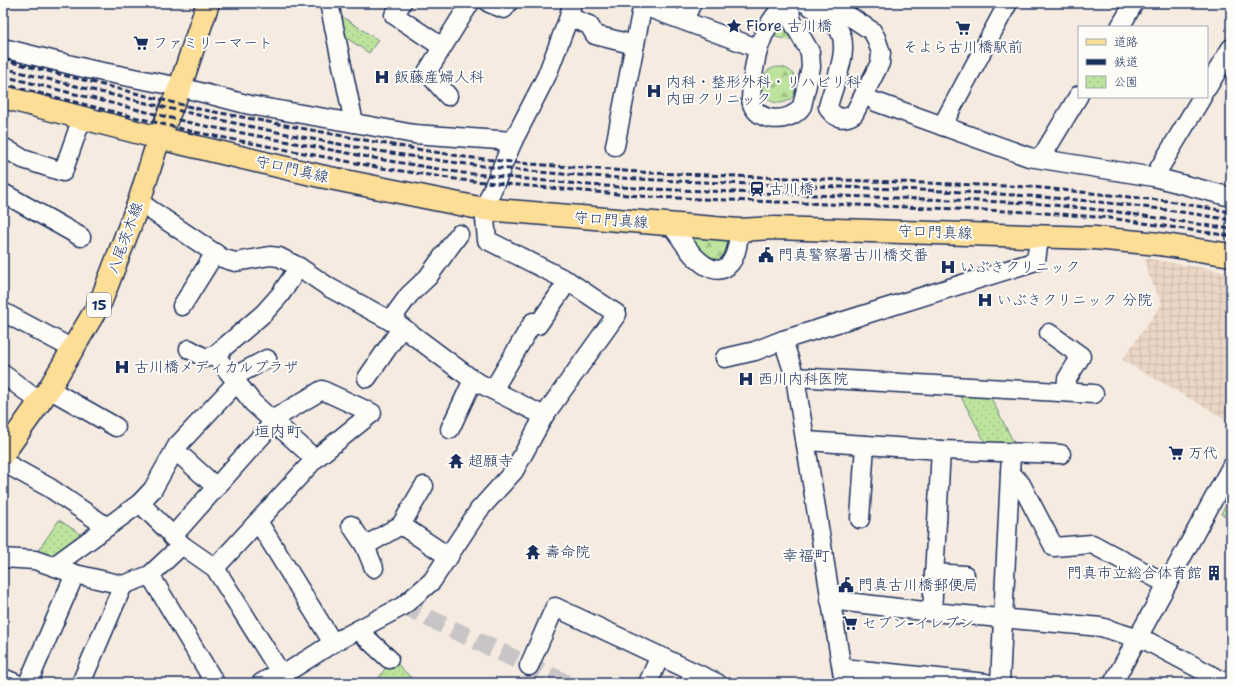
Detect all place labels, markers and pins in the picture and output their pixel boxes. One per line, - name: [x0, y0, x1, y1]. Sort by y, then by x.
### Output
- place label: Fiore 古川橋: [746, 16, 832, 36]
- place icon: Fiore 古川橋: [725, 17, 743, 35]
- supermarket icon: そよら古川橋駅前: [954, 19, 972, 37]
- place label: ファミリーマート: [153, 33, 273, 53]
- supermarket icon: ファミリーマート: [132, 34, 150, 52]
- place label: そよら古川橋駅前: [903, 37, 1023, 57]
- place label: 飯藤産婦人科: [394, 67, 484, 87]
- hospital icon: 飯藤産婦人科: [373, 68, 391, 86]
- place label: 内科・整形外科・リハビリ科 内田クリニック: [666, 72, 861, 109]
- hospital icon: 内科・整形外科・リハビリ科 内田クリニック: [645, 82, 663, 100]
- place label: 古川橋: [769, 179, 814, 199]
- station icon: 古川橋: [748, 180, 766, 198]
- place label: 門真警察署古川橋交番: [778, 245, 928, 265]
- public building icon: 門真警察署古川橋交番: [757, 246, 775, 264]
- place label: いぶきクリニック: [960, 257, 1080, 277]
- hospital icon: いぶきクリニック: [939, 258, 957, 276]
- place label: いぶきクリニック 分院: [997, 290, 1152, 310]
- hospital icon: いぶきクリニック 分院: [976, 291, 994, 309]
- place label: 古川橋メディカルプラザ: [134, 357, 298, 377]
- hospital icon: 古川橋メディカルプラザ: [113, 358, 131, 376]
- place label: 西川内科医院: [758, 369, 848, 389]
- hospital icon: 西川内科医院: [737, 370, 755, 388]
- place label: 万代: [1188, 443, 1218, 463]
- supermarket icon: 万代: [1167, 444, 1185, 462]
- place label: 超願寺: [468, 451, 513, 471]
- temple icon: 超願寺: [447, 452, 465, 470]
- place label: 壽命院: [545, 542, 590, 562]
- temple icon: 壽命院: [524, 543, 542, 561]
- place label: 門真市立総合体育館: [1067, 563, 1202, 583]
- building icon: 門真市立総合体育館: [1205, 564, 1223, 582]
- place label: 門真古川橋郵便局: [858, 575, 978, 595]
- public building icon: 門真古川橋郵便局: [837, 576, 855, 594]
- place label: セブン-イレブン: [862, 613, 974, 633]
- supermarket icon: セブン-イレブン: [841, 614, 859, 632]

